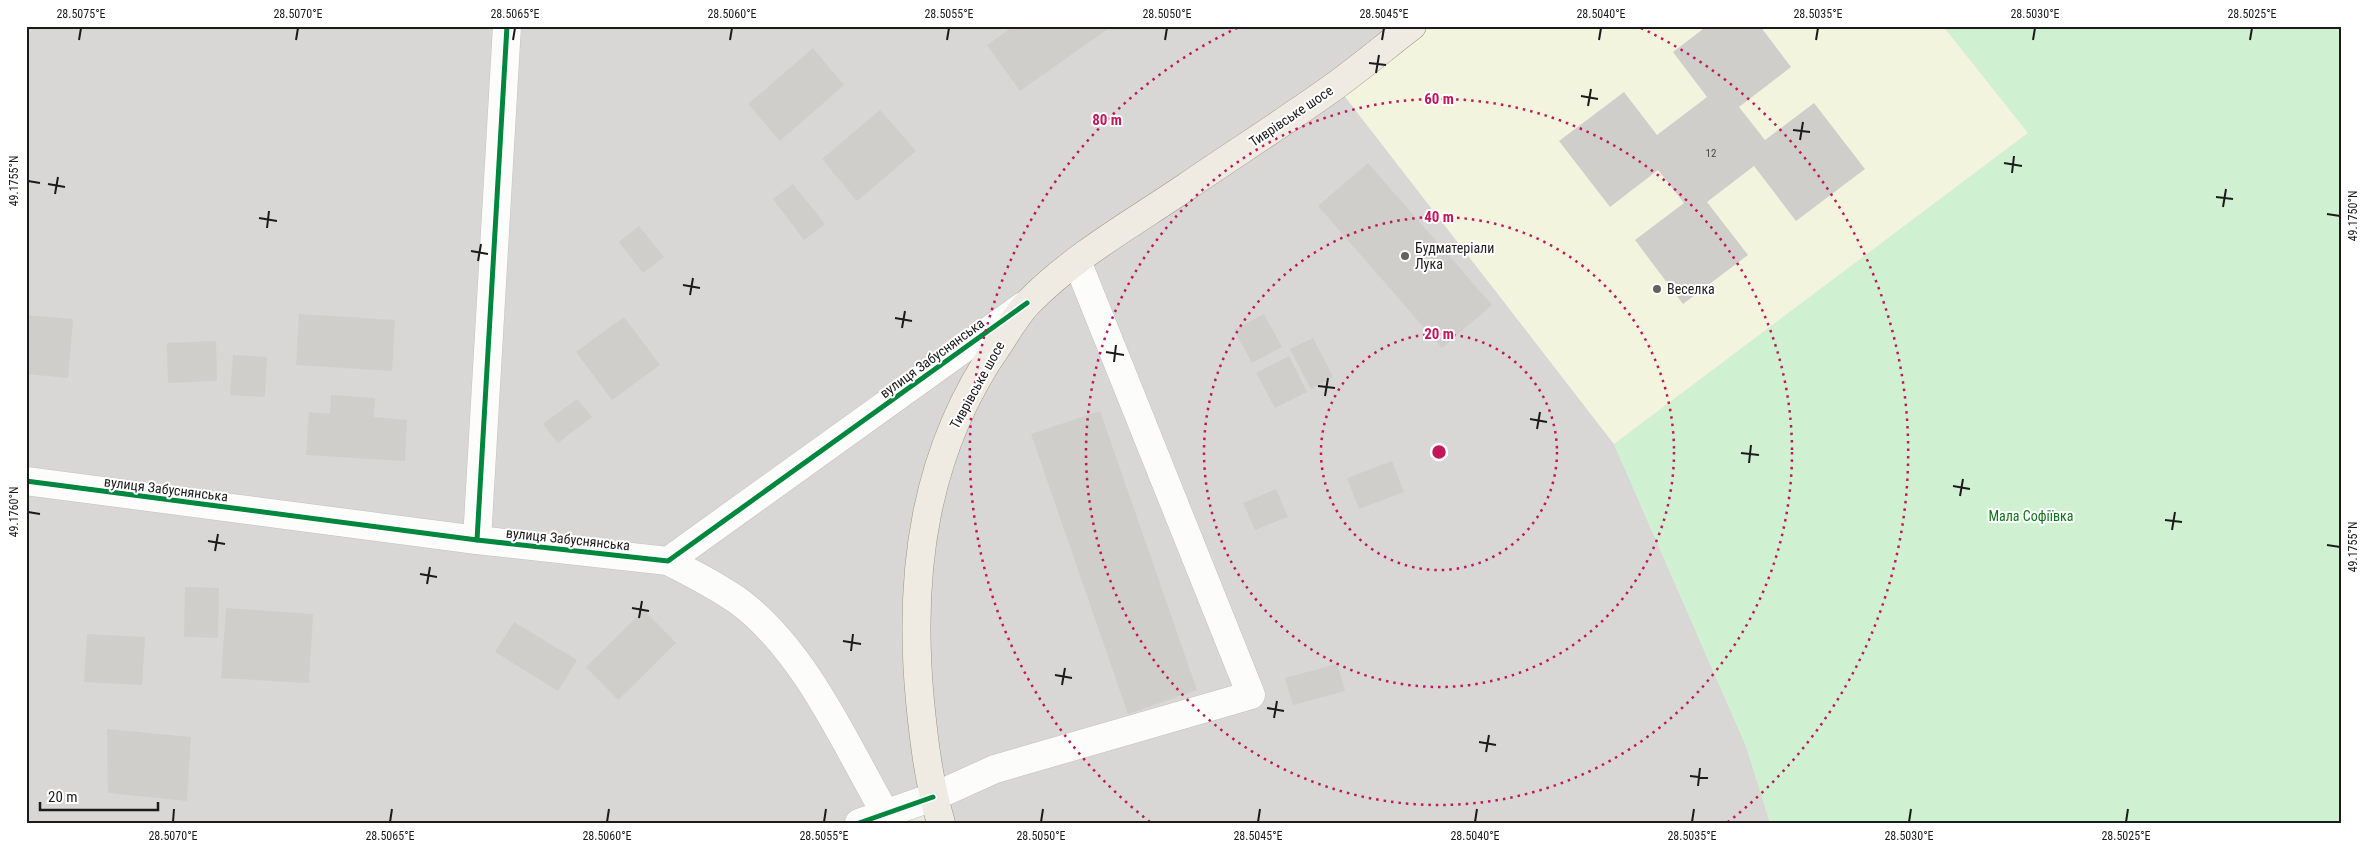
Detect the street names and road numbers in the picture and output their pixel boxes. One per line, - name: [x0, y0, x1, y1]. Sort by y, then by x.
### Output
- street label: Тиврівське шосе: [1246, 82, 1336, 150]
- street label: вулиця Забуснянська: [877, 315, 987, 401]
- street label: Тиврівське шосе: [946, 338, 1008, 431]
- street label: вулиця Забуснянська: [103, 473, 229, 505]
- street label: вулиця Забуснянська: [505, 525, 631, 553]

